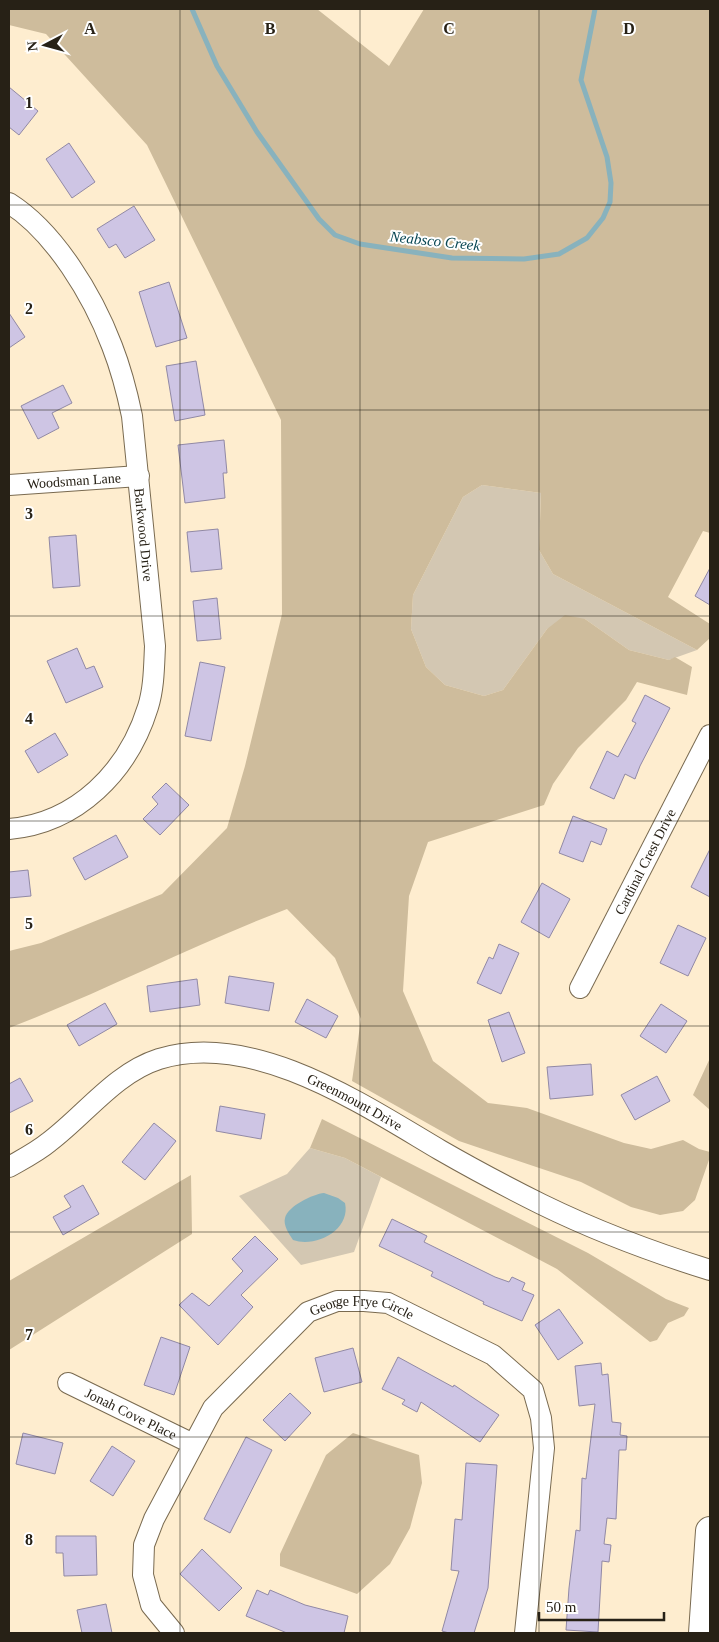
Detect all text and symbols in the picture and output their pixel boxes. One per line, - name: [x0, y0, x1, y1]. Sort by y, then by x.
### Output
- north arrow: [20, 20, 70, 70]
- text: A: [84, 20, 96, 37]
- text: B: [265, 20, 276, 37]
- text: C: [443, 20, 455, 37]
- text: D: [623, 20, 635, 37]
- text: N: [25, 40, 41, 52]
- text: 1: [25, 94, 33, 111]
- water label: Neabsco Creek: [388, 228, 481, 254]
- text: 2: [25, 300, 33, 317]
- street label: Woodsman Lane: [26, 470, 121, 492]
- street label: Barkwood Drive: [131, 487, 155, 582]
- text: 3: [25, 505, 33, 522]
- text: 4: [25, 710, 33, 727]
- street label: Cardinal Crest Drive: [612, 807, 679, 917]
- text: 5: [25, 915, 33, 932]
- street label: Greenmount Drive: [305, 1071, 405, 1134]
- text: 6: [25, 1121, 33, 1138]
- street label: George Frye Circle: [308, 1294, 416, 1323]
- text: 7: [25, 1326, 33, 1343]
- street label: Jonah Cove Place: [83, 1386, 179, 1443]
- text: 8: [25, 1531, 33, 1548]
- scale bar: [539, 1590, 664, 1622]
- text: 50 m: [546, 1599, 577, 1615]

